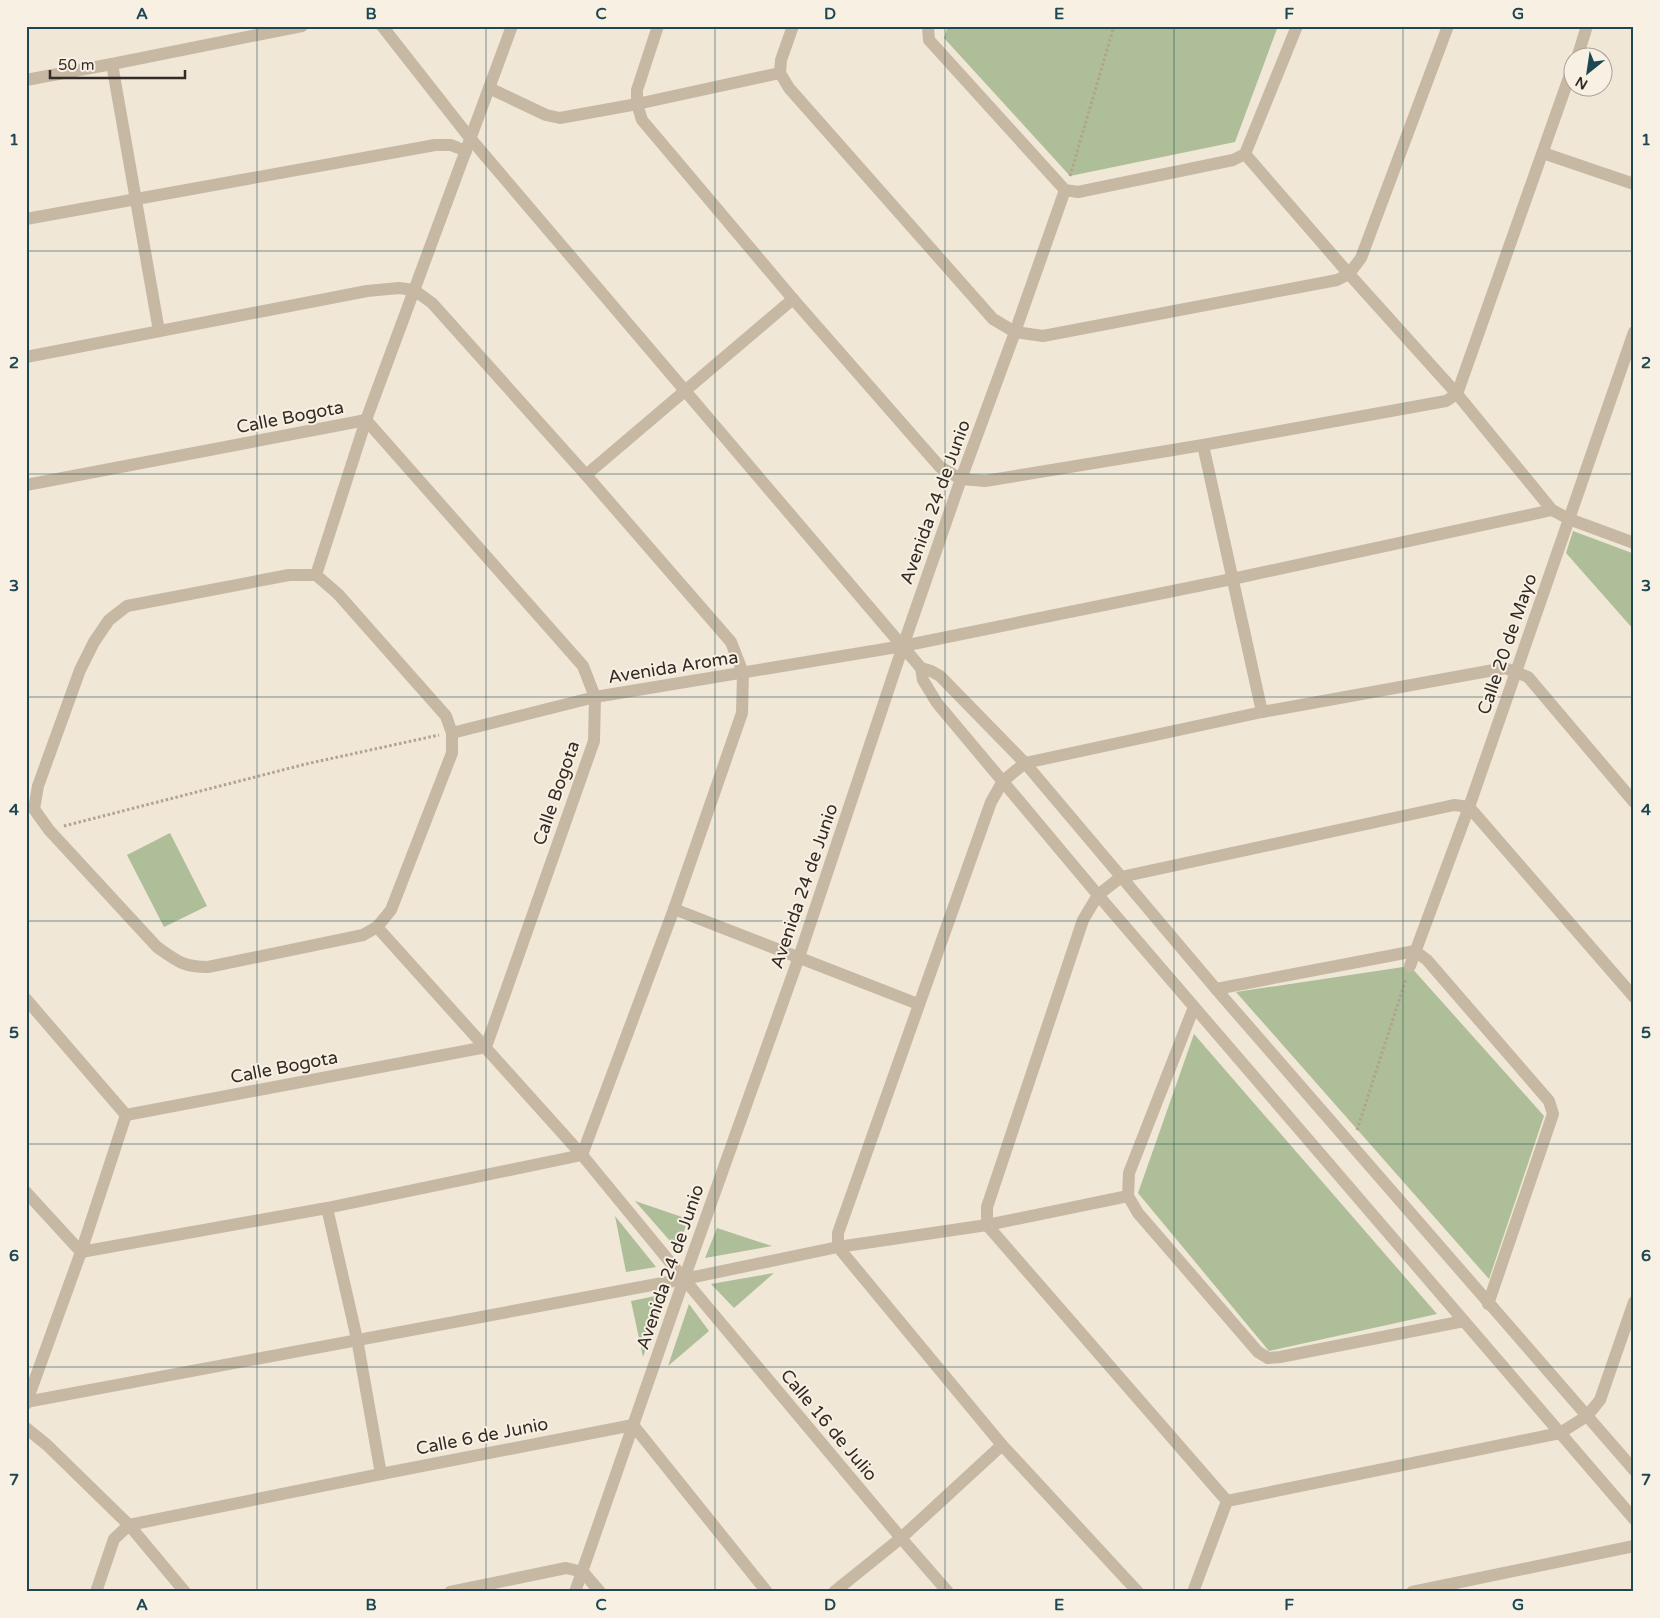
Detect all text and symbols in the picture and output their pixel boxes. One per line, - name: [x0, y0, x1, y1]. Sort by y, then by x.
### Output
- text: A: [136, 4, 148, 24]
- text: B: [365, 4, 377, 24]
- text: C: [595, 4, 607, 24]
- text: D: [824, 4, 836, 24]
- text: E: [1054, 4, 1064, 24]
- text: F: [1284, 4, 1294, 24]
- text: G: [1512, 4, 1524, 24]
- scale bar: [50, 48, 185, 80]
- north arrow: [1562, 48, 1612, 98]
- text: 50 m: [58, 56, 95, 74]
- text: N: [1573, 73, 1591, 93]
- text: 1: [9, 130, 19, 150]
- text: 1: [1641, 130, 1651, 150]
- text: 2: [9, 353, 19, 373]
- text: 2: [1641, 353, 1651, 373]
- street label: Calle Bogota: [234, 396, 346, 438]
- street label: Avenida 24 de Junio: [895, 417, 975, 587]
- street label: Calle 20 de Mayo: [1473, 571, 1541, 717]
- text: 3: [9, 576, 19, 596]
- text: 3: [1641, 576, 1651, 596]
- street label: Avenida Aroma: [606, 646, 740, 688]
- street label: Calle Bogota: [528, 738, 584, 848]
- text: 4: [9, 800, 19, 820]
- street label: Avenida 24 de Junio: [765, 800, 843, 971]
- text: 4: [1641, 800, 1651, 820]
- text: 5: [9, 1023, 19, 1043]
- text: 5: [1641, 1023, 1651, 1043]
- street label: Calle Bogota: [228, 1046, 340, 1088]
- street label: Avenida 24 de Junio: [631, 1181, 709, 1352]
- text: 6: [9, 1246, 19, 1266]
- text: 6: [1641, 1246, 1651, 1266]
- street label: Calle 16 de Julio: [776, 1365, 882, 1485]
- street label: Calle 6 de Junio: [414, 1412, 550, 1460]
- text: 7: [9, 1470, 19, 1490]
- text: 7: [1641, 1470, 1651, 1490]
- text: A: [136, 1595, 148, 1615]
- text: B: [365, 1595, 377, 1615]
- text: C: [595, 1595, 607, 1615]
- text: D: [824, 1595, 836, 1615]
- text: E: [1054, 1595, 1064, 1615]
- text: F: [1284, 1595, 1294, 1615]
- text: G: [1512, 1595, 1524, 1615]

